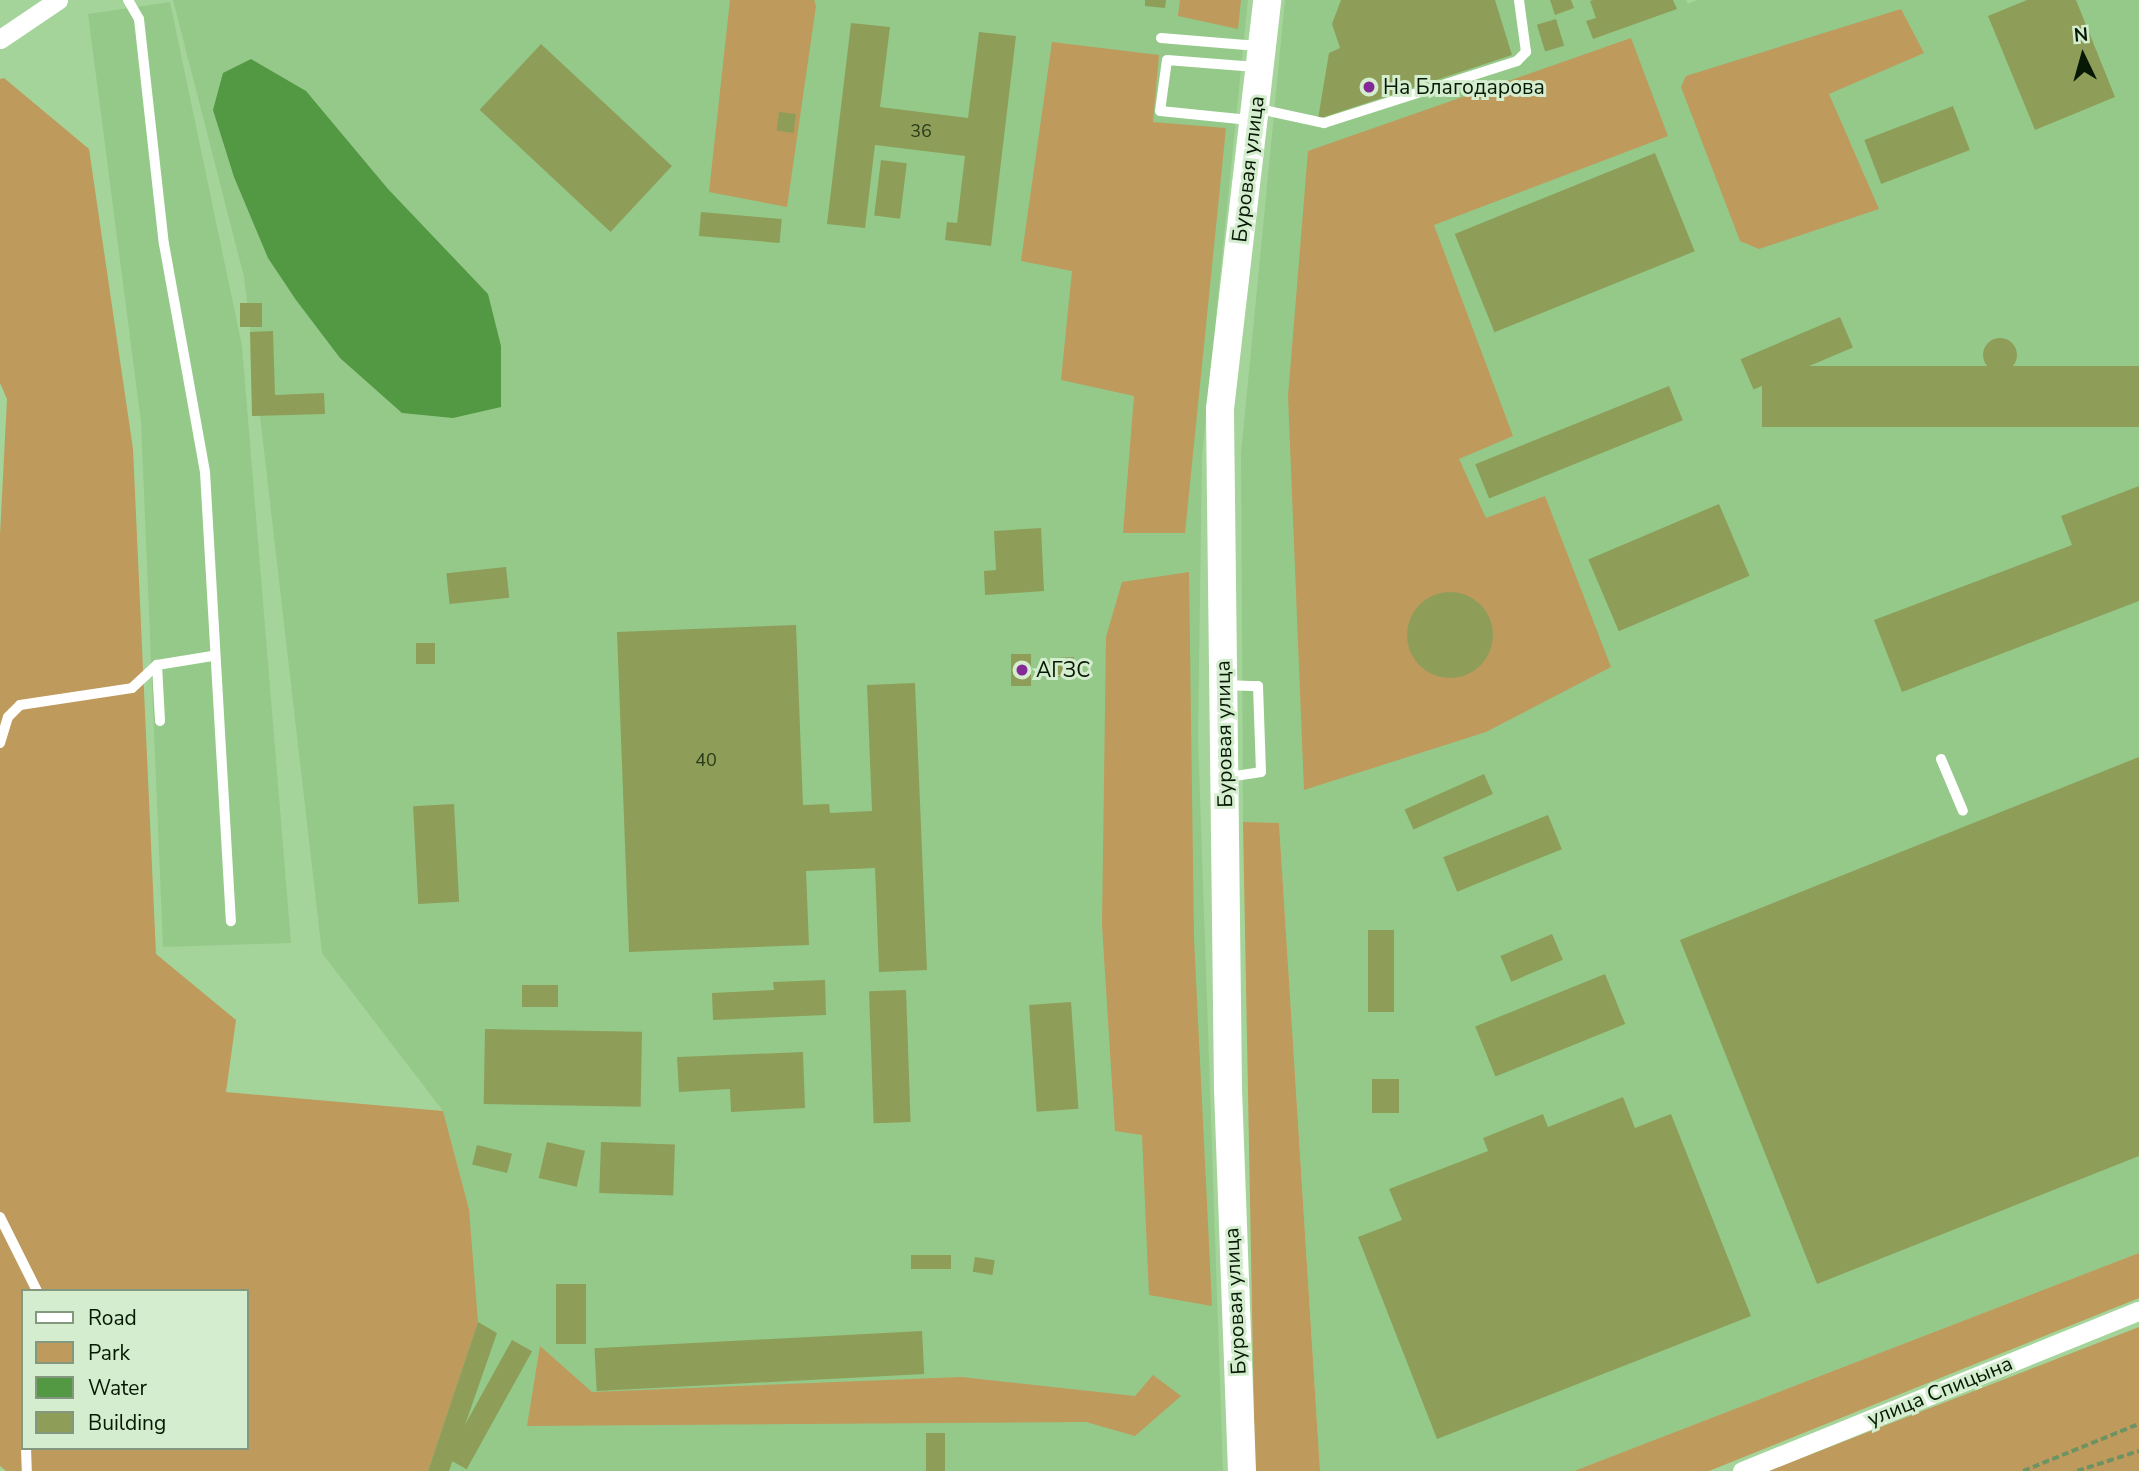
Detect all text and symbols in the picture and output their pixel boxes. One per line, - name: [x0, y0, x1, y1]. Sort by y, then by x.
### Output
- north arrow: [2048, 21, 2118, 91]
- text: N: [2073, 22, 2089, 49]
- place label: На Благодарова: [1383, 74, 1545, 100]
- marker: На Благодарова: [1361, 79, 1377, 95]
- street label: Буровая улица: [1227, 94, 1269, 244]
- house number: 36: [910, 120, 932, 142]
- place label: АГЗС: [1036, 657, 1090, 683]
- street label: Буровая улица: [1210, 660, 1238, 808]
- marker: АГЗС: [1014, 662, 1030, 678]
- house number: 40: [695, 749, 717, 771]
- street label: Буровая улица: [1219, 1227, 1251, 1375]
- legend: [21, 1289, 248, 1450]
- text: Road: [88, 1304, 137, 1332]
- text: Park: [88, 1339, 130, 1367]
- street label: улица Спицына: [1864, 1350, 2016, 1432]
- text: Water: [88, 1374, 147, 1402]
- text: Building: [88, 1409, 166, 1437]

